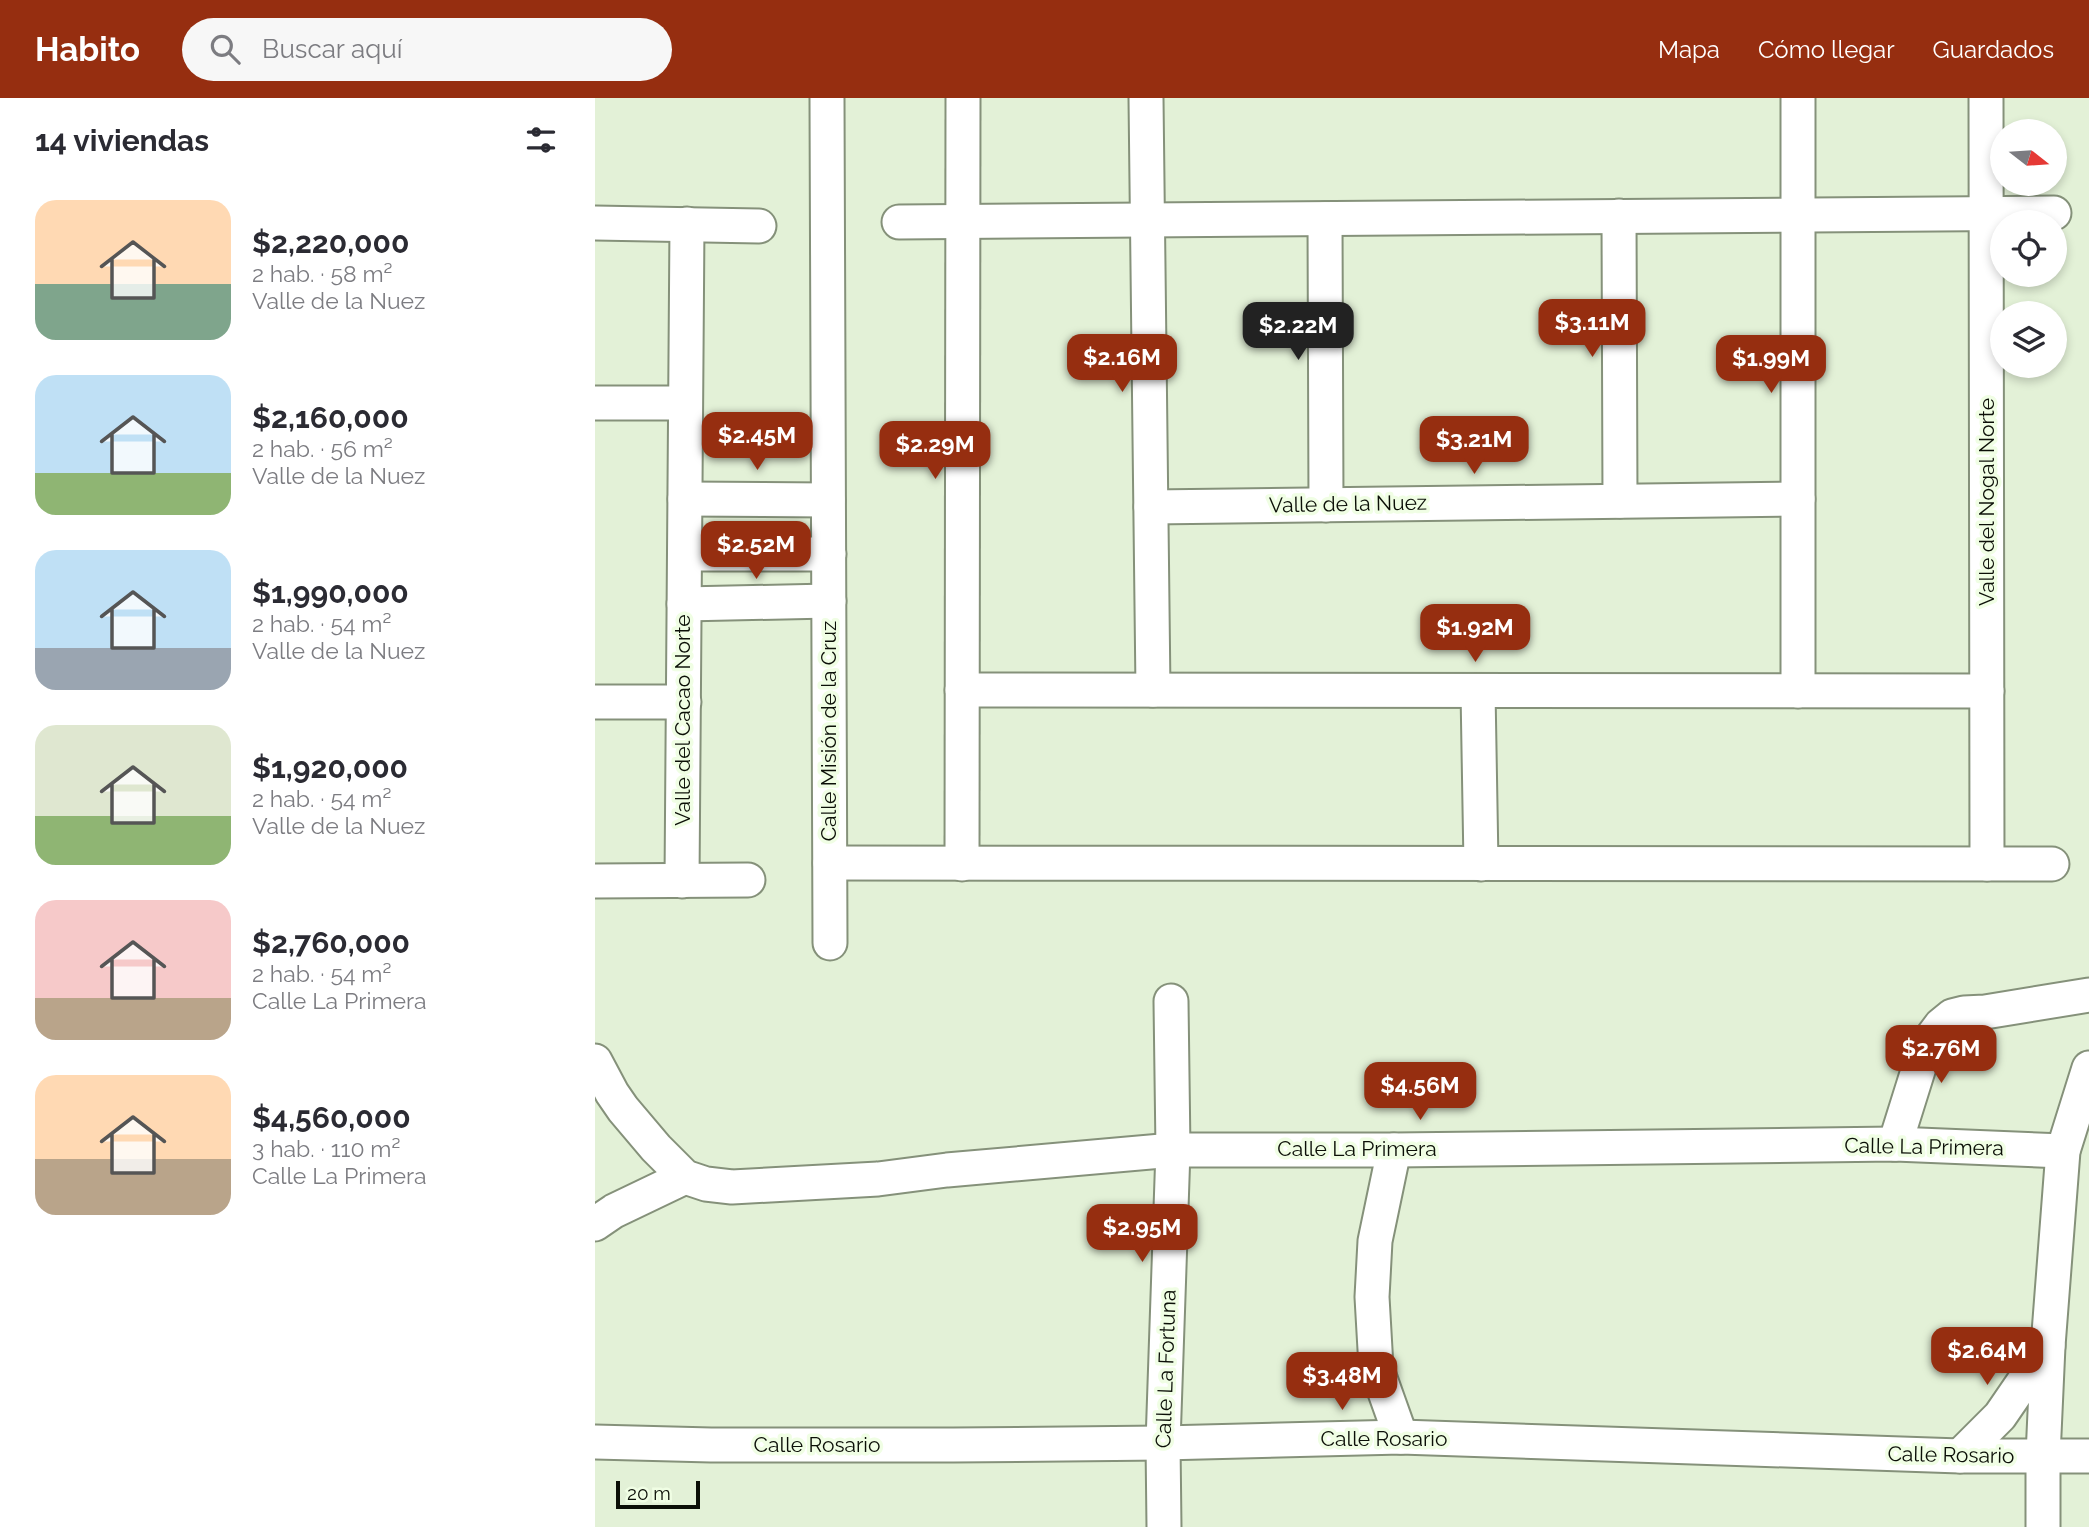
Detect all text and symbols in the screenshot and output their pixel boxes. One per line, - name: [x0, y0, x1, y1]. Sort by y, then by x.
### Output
- search box: [182, 18, 672, 81]
- text: Habito: [35, 30, 140, 69]
- icon: search: [206, 30, 244, 68]
- text: Buscar aquí: [262, 34, 402, 64]
- text: Mapa: [1658, 35, 1720, 64]
- text: Cómo llegar: [1758, 35, 1895, 64]
- text: Guardados: [1933, 35, 2054, 64]
- north arrow: [1990, 119, 2067, 196]
- map controls: [1990, 119, 2067, 378]
- icon: filters: [522, 121, 560, 159]
- text: 14 viviendas: [35, 123, 209, 158]
- button: locate: [1990, 210, 2067, 287]
- text: $2,220,000: [252, 225, 409, 260]
- icon: home: [91, 228, 175, 312]
- text: 2 hab. · 58 m²: [252, 260, 393, 287]
- text: Valle de la Nuez: [252, 287, 425, 314]
- pin: $3.11M: [1535, 300, 1649, 359]
- button: layers: [1990, 301, 2067, 378]
- pin: $2.22M: [1241, 302, 1355, 362]
- text: $3.11M: [1554, 308, 1630, 335]
- text: $2.22M: [1259, 311, 1337, 338]
- pin: $2.16M: [1065, 334, 1179, 394]
- pin: $1.99M: [1714, 336, 1828, 395]
- text: $2.16M: [1083, 343, 1161, 370]
- text: $1.99M: [1732, 344, 1810, 371]
- street label: Valle del Nogal Norte: [1974, 398, 1999, 606]
- text: $2,160,000: [252, 400, 409, 435]
- icon: home: [91, 403, 175, 487]
- pin: $2.45M: [700, 412, 814, 472]
- pin: $3.21M: [1417, 416, 1531, 476]
- text: $2.45M: [718, 421, 796, 448]
- pin: $2.29M: [878, 422, 992, 481]
- text: $3.21M: [1436, 425, 1512, 452]
- text: $2.29M: [895, 430, 975, 457]
- text: 2 hab. · 56 m²: [252, 435, 393, 462]
- text: Valle de la Nuez: [252, 462, 425, 489]
- street label: Valle de la Nuez: [1269, 490, 1427, 517]
- pin: $2.52M: [699, 522, 813, 581]
- text: $2.52M: [717, 530, 795, 557]
- text: $1,990,000: [252, 575, 409, 610]
- icon: home: [91, 578, 175, 662]
- pin: $1.92M: [1418, 604, 1532, 664]
- text: 2 hab. · 54 m²: [252, 610, 391, 637]
- text: $1.92M: [1436, 613, 1514, 640]
- street label: Valle del Cacao Norte: [670, 614, 695, 826]
- street label: Calle Misión de la Cruz: [816, 621, 841, 841]
- text: Valle de la Nuez: [252, 637, 425, 664]
- text: $1,920,000: [252, 750, 408, 785]
- icon: home: [91, 753, 175, 837]
- text: 2 hab. · 54 m²: [252, 785, 391, 812]
- text: Valle de la Nuez: [252, 812, 425, 839]
- text: $2,760,000: [252, 925, 410, 960]
- icon: home: [91, 928, 175, 1012]
- text: 2 hab. · 54 m²: [252, 960, 391, 987]
- text: Calle La Primera: [252, 987, 427, 1014]
- pin: $2.76M: [1884, 1026, 1998, 1085]
- text: $2.76M: [1901, 1034, 1981, 1061]
- pin: $4.56M: [1363, 1062, 1477, 1122]
- text: $4.56M: [1380, 1071, 1460, 1098]
- text: $4,560,000: [252, 1100, 411, 1135]
- icon: home: [91, 1103, 175, 1187]
- street label: Calle La Primera: [1844, 1133, 2004, 1160]
- text: 3 hab. · 110 m²: [252, 1135, 400, 1162]
- street label: Calle La Primera: [1277, 1136, 1437, 1161]
- text: Calle La Primera: [252, 1162, 427, 1189]
- pin: $2.95M: [1085, 1204, 1199, 1264]
- text: $2.95M: [1103, 1213, 1181, 1240]
- street label: Calle La Fortuna: [1150, 1289, 1181, 1449]
- pin: $2.64M: [1930, 1328, 2044, 1387]
- text: $2.64M: [1947, 1336, 2027, 1363]
- pin: $3.48M: [1285, 1352, 1399, 1412]
- text: $3.48M: [1302, 1361, 1382, 1388]
- street label: Calle Rosario: [1321, 1426, 1447, 1451]
- street label: Calle Rosario: [754, 1432, 880, 1457]
- street label: Calle Rosario: [1887, 1441, 2015, 1468]
- scale bar: [616, 1478, 700, 1510]
- text: 20 m: [627, 1482, 671, 1504]

